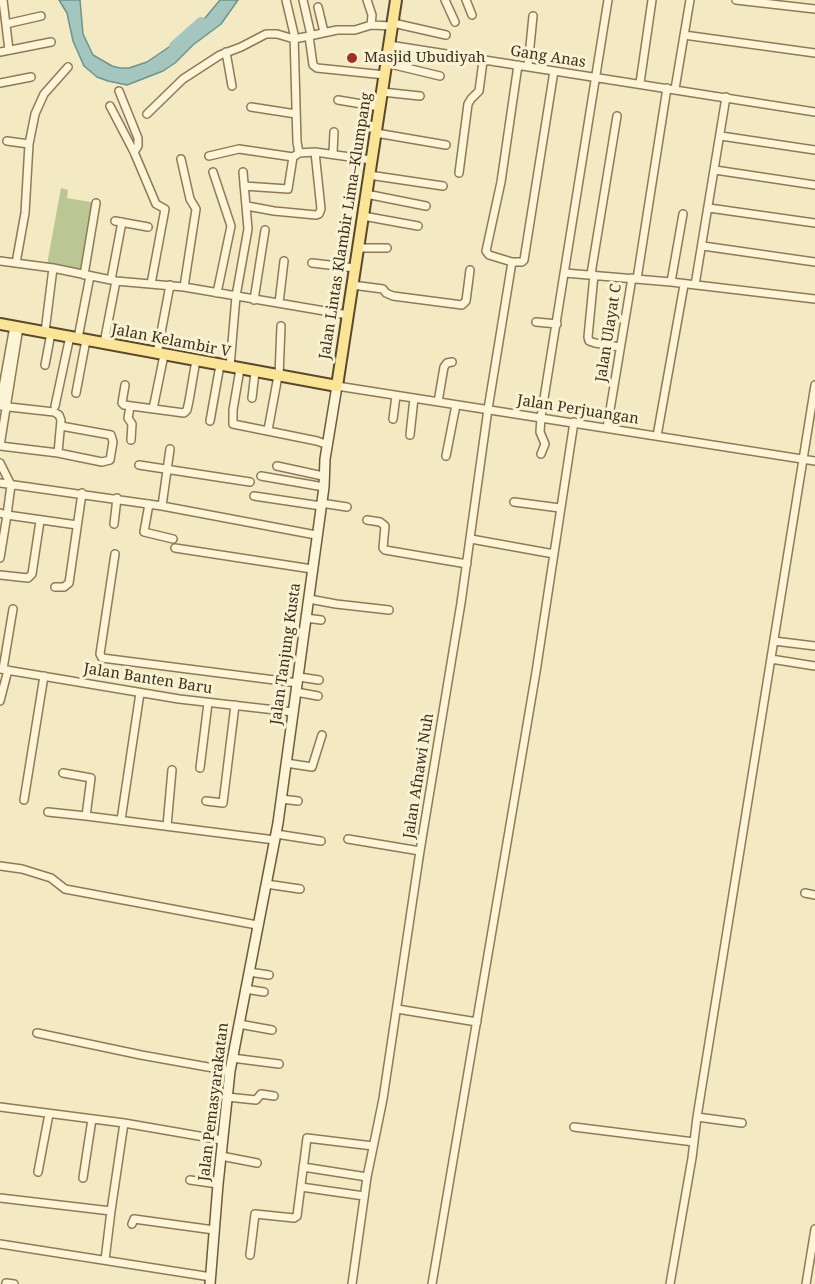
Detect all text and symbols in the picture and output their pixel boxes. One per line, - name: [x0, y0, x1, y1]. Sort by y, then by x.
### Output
- street label: Gang Anas: [509, 42, 587, 72]
- place label: Masjid Ubudiyah: [364, 49, 486, 67]
- marker: Masjid Ubudiyah: [345, 51, 359, 65]
- street label: Jalan Lintas Klambir Lima–Klumpang: [316, 91, 376, 361]
- street label: Jalan Ulayat C: [592, 283, 626, 383]
- street label: Jalan Kelambir V: [110, 321, 232, 361]
- street label: Jalan Perjuangan: [516, 391, 640, 429]
- street label: Jalan Tanjung Kusta: [267, 582, 305, 726]
- street label: Jalan Banten Baru: [82, 660, 214, 698]
- street label: Jalan Afnawi Nuh: [400, 712, 438, 840]
- street label: Jalan Pemasyarakatan: [195, 1022, 233, 1182]

